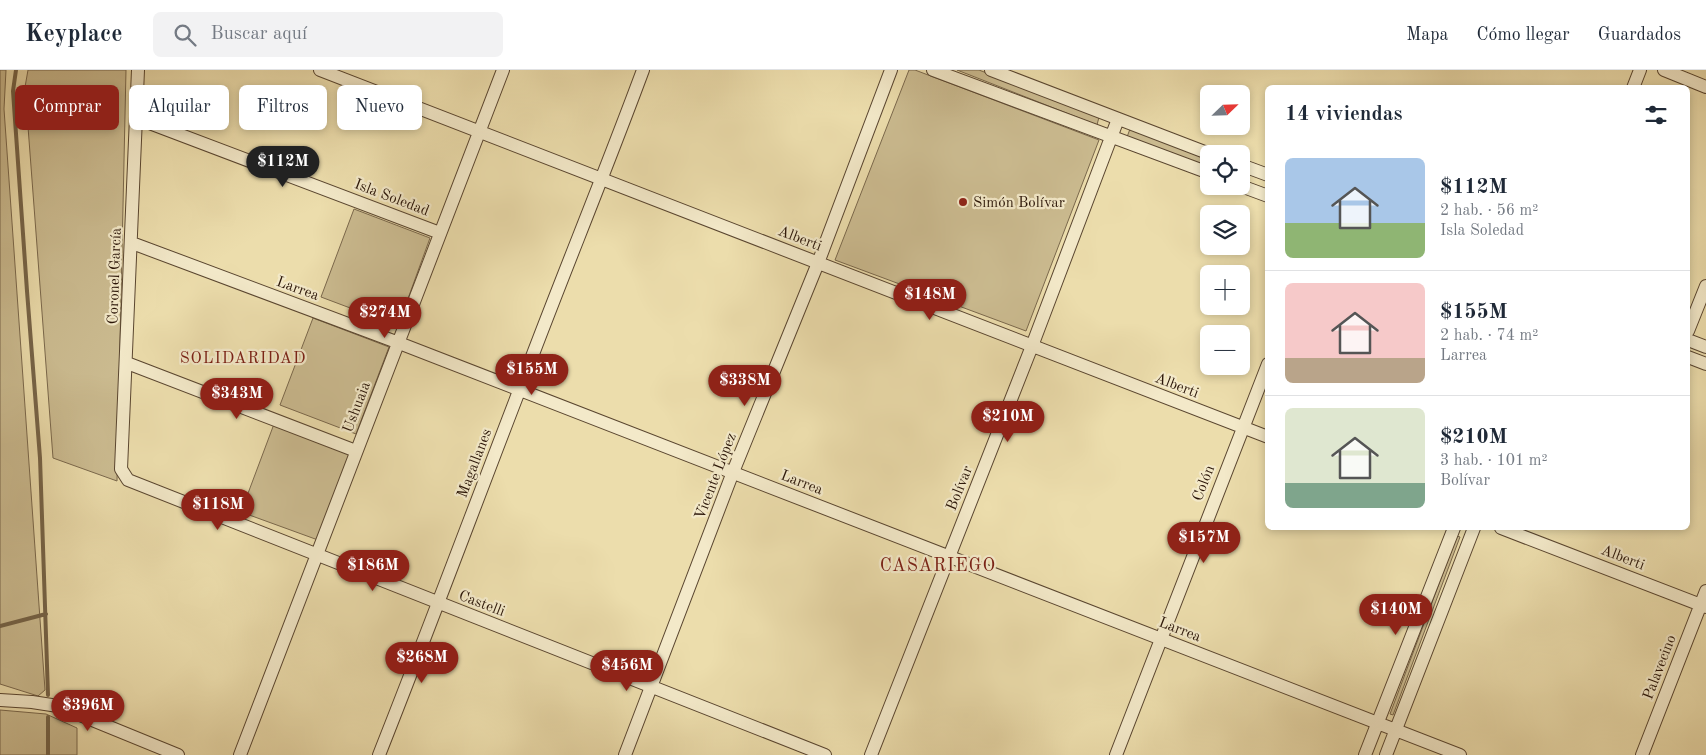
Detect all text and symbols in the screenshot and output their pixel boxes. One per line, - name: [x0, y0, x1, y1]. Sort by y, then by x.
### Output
- search box: [153, 12, 503, 57]
- icon: search: [171, 21, 199, 49]
- text: Keyplace: [25, 23, 123, 47]
- text: Buscar aquí: [211, 25, 307, 44]
- text: Mapa: [1406, 26, 1448, 44]
- text: Cómo llegar: [1476, 26, 1570, 44]
- text: Guardados: [1598, 26, 1681, 44]
- chip: Comprar: [15, 85, 119, 130]
- chip: Alquilar: [129, 85, 229, 130]
- chip: Filtros: [239, 85, 327, 130]
- chip: Nuevo: [337, 85, 422, 130]
- north arrow: [1200, 85, 1250, 135]
- map controls: [1200, 85, 1250, 375]
- icon: filters: [1642, 101, 1670, 129]
- text: 14 viviendas: [1285, 104, 1403, 125]
- button: locate: [1200, 145, 1250, 195]
- pin: $112M: [248, 146, 318, 188]
- text: $112M: [257, 154, 309, 170]
- street label: Isla Soledad: [352, 177, 431, 220]
- text: $112M: [1440, 177, 1507, 198]
- icon: home: [1325, 178, 1385, 238]
- marker: Simón Bolívar: [957, 196, 969, 208]
- place label: Simón Bolívar: [973, 196, 1065, 211]
- text: 2 hab. · 56 m²: [1440, 203, 1538, 219]
- button: layers: [1200, 205, 1250, 255]
- text: Isla Soledad: [1440, 223, 1524, 239]
- street label: Alberti: [776, 224, 823, 255]
- street label: Coronel García: [106, 227, 125, 325]
- button: +: [1200, 265, 1250, 315]
- street label: Larrea: [274, 275, 321, 304]
- pin: $148M: [895, 278, 965, 321]
- text: $148M: [904, 287, 956, 303]
- pin: $274M: [350, 296, 420, 339]
- text: $155M: [1440, 302, 1507, 323]
- icon: home: [1325, 303, 1385, 363]
- text: $274M: [359, 305, 411, 321]
- button: −: [1200, 325, 1250, 375]
- text: 2 hab. · 74 m²: [1440, 328, 1538, 344]
- text: Larrea: [1440, 348, 1487, 364]
- district label: SOLIDARIDAD: [180, 351, 306, 367]
- pin: $155M: [497, 354, 567, 396]
- text: $155M: [506, 362, 558, 378]
- pin: $338M: [710, 364, 780, 407]
- street label: Alberti: [1153, 371, 1200, 402]
- text: $338M: [719, 373, 771, 389]
- pin: $343M: [202, 378, 272, 420]
- street label: Ushuaia: [341, 379, 374, 435]
- text: $343M: [211, 386, 263, 402]
- pin: $210M: [973, 400, 1043, 443]
- text: $210M: [982, 409, 1034, 425]
- street label: Magallanes: [455, 427, 495, 500]
- text: $210M: [1440, 427, 1507, 448]
- icon: home: [1325, 428, 1385, 488]
- street label: Vicente López: [693, 431, 740, 522]
- text: 3 hab. · 101 m²: [1440, 453, 1548, 469]
- street label: Bolívar: [945, 464, 976, 513]
- street label: Colón: [1191, 464, 1218, 504]
- street label: Larrea: [778, 469, 825, 499]
- text: Bolívar: [1440, 473, 1490, 489]
- pin: $118M: [183, 488, 253, 531]
- text: $118M: [192, 497, 244, 513]
- pin: $157M: [1169, 522, 1239, 564]
- text: $157M: [1178, 530, 1230, 546]
- street label: Alberti: [1599, 543, 1646, 574]
- pin: $186M: [338, 550, 408, 592]
- district label: CASARIEGO: [880, 557, 996, 575]
- text: $186M: [347, 558, 399, 574]
- street label: Castelli: [456, 589, 507, 620]
- pin: $140M: [1361, 594, 1431, 636]
- text: $140M: [1370, 602, 1422, 618]
- street label: Larrea: [1156, 616, 1203, 646]
- street label: Palavecino: [1641, 633, 1680, 702]
- pin: $268M: [387, 642, 457, 684]
- text: $268M: [396, 650, 448, 666]
- pin: $456M: [592, 650, 662, 692]
- text: $456M: [601, 658, 653, 674]
- pin: $396M: [53, 690, 123, 732]
- text: $396M: [62, 698, 114, 714]

